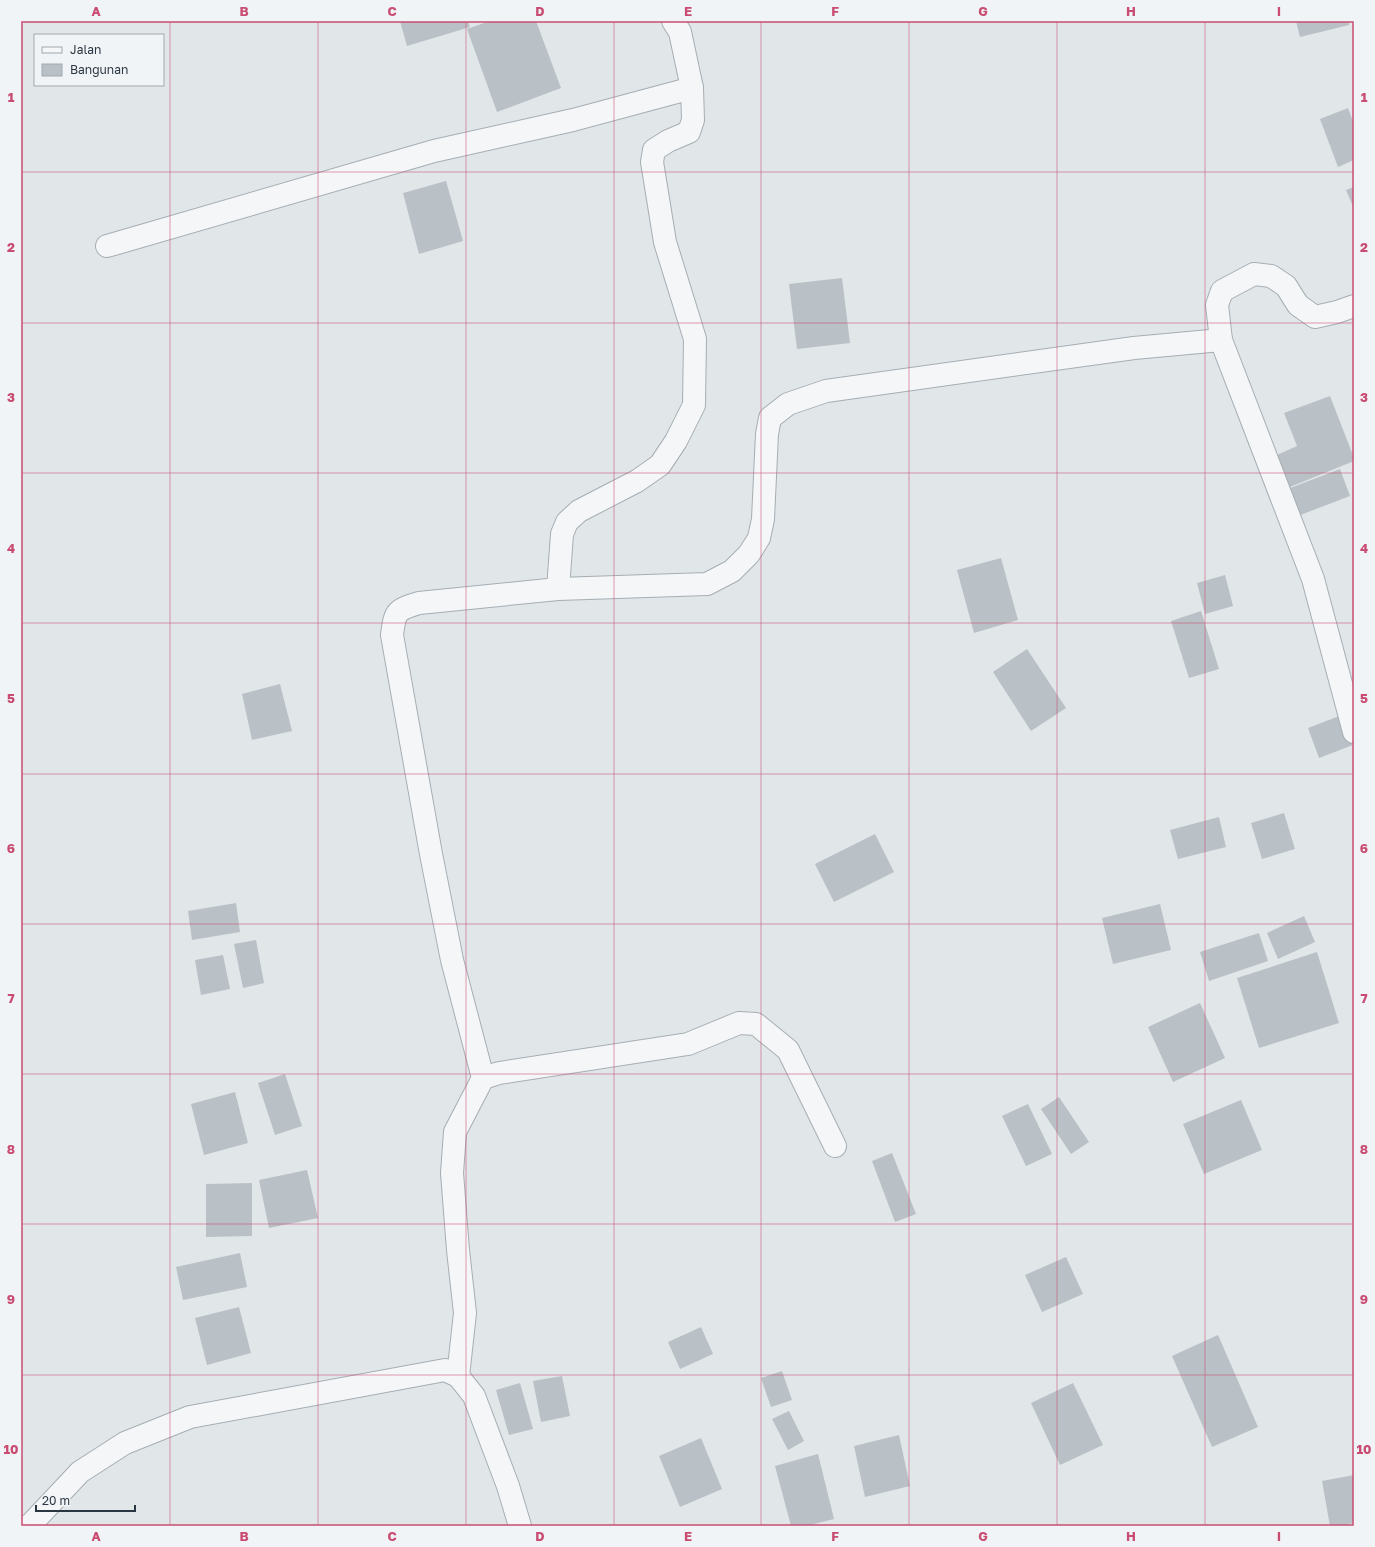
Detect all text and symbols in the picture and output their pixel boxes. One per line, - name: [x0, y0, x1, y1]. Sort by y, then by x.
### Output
- text: A: [91, 3, 101, 19]
- text: B: [239, 3, 249, 19]
- text: C: [387, 3, 397, 19]
- text: D: [535, 3, 545, 19]
- text: E: [684, 3, 692, 19]
- text: F: [831, 3, 839, 19]
- text: G: [978, 3, 988, 19]
- text: H: [1126, 3, 1136, 19]
- text: I: [1277, 3, 1281, 19]
- legend: [34, 34, 164, 86]
- text: Jalan: [70, 42, 101, 57]
- text: Bangunan: [70, 62, 128, 77]
- text: 1: [8, 89, 15, 105]
- text: 1: [1361, 89, 1368, 105]
- text: 2: [7, 239, 15, 255]
- text: 2: [1360, 239, 1368, 255]
- text: 3: [7, 389, 15, 405]
- text: 3: [1360, 389, 1368, 405]
- text: 4: [7, 540, 15, 556]
- text: 4: [1360, 540, 1368, 556]
- text: 5: [7, 690, 15, 706]
- text: 5: [1360, 690, 1368, 706]
- text: 6: [7, 840, 15, 856]
- text: 6: [1360, 840, 1368, 856]
- text: 7: [7, 990, 15, 1006]
- text: 7: [1360, 990, 1368, 1006]
- text: 8: [7, 1141, 15, 1157]
- text: 8: [1360, 1141, 1368, 1157]
- text: 9: [7, 1291, 15, 1307]
- text: 9: [1360, 1291, 1368, 1307]
- text: 10: [3, 1441, 19, 1457]
- text: 10: [1356, 1441, 1372, 1457]
- scale bar: [36, 1487, 135, 1513]
- text: 20 m: [42, 1493, 70, 1508]
- text: A: [91, 1528, 101, 1544]
- text: B: [239, 1528, 249, 1544]
- text: C: [387, 1528, 397, 1544]
- text: D: [535, 1528, 545, 1544]
- text: E: [684, 1528, 692, 1544]
- text: F: [831, 1528, 839, 1544]
- text: G: [978, 1528, 988, 1544]
- text: H: [1126, 1528, 1136, 1544]
- text: I: [1277, 1528, 1281, 1544]

